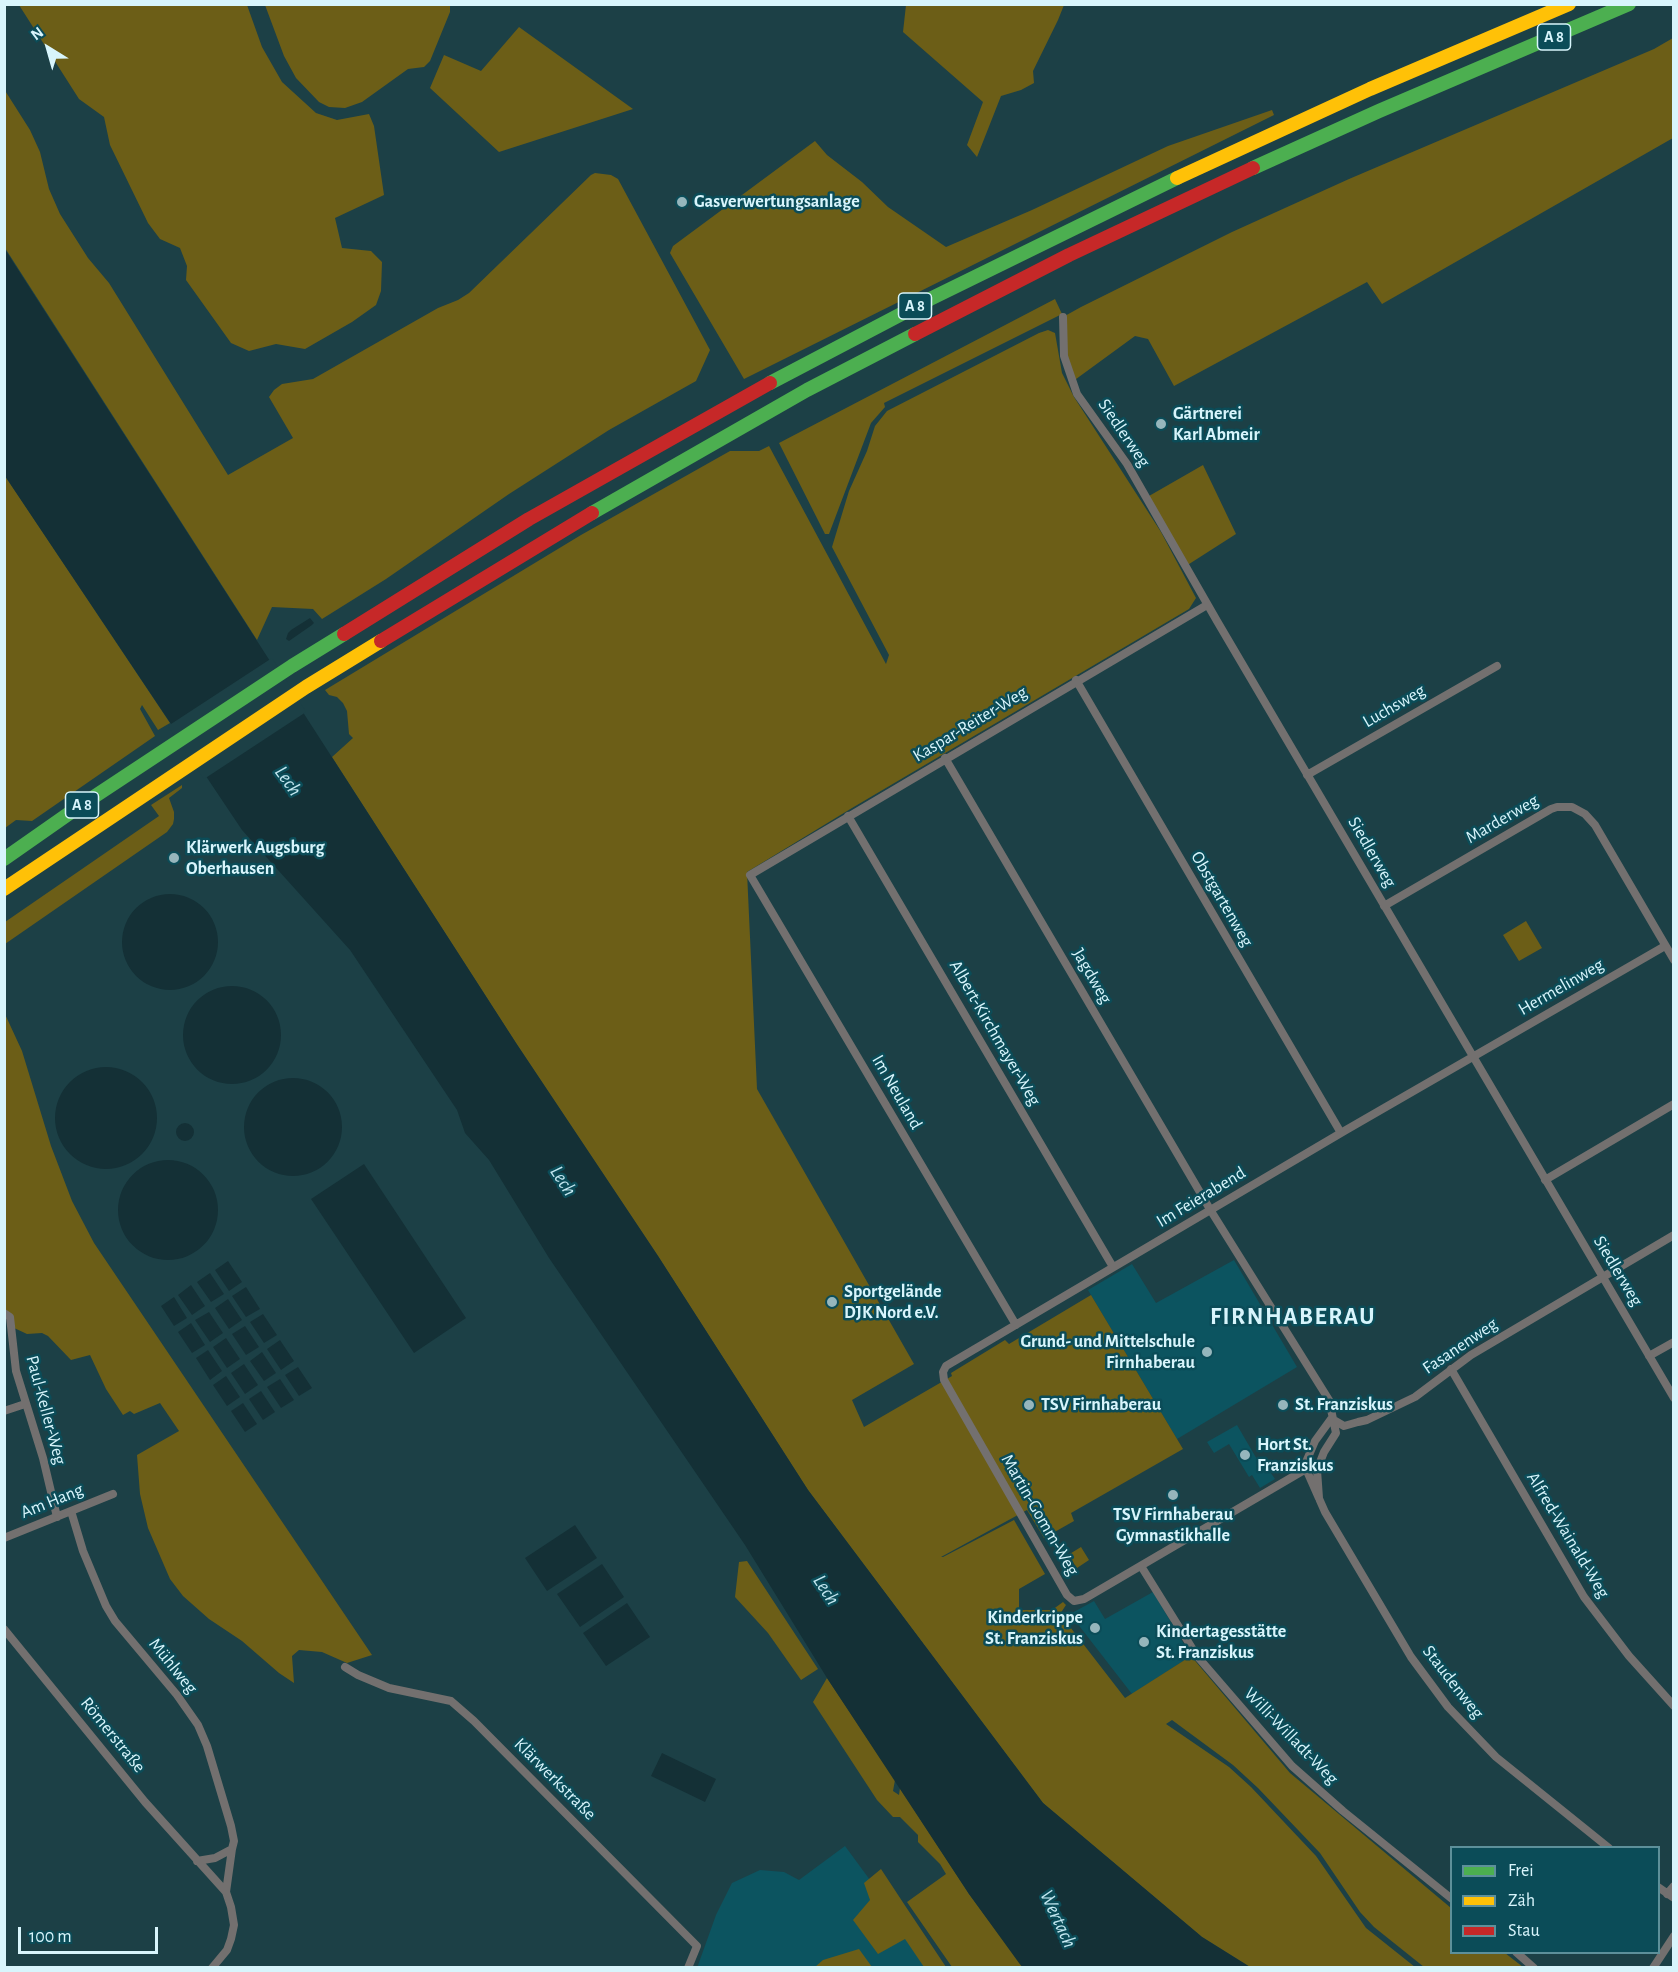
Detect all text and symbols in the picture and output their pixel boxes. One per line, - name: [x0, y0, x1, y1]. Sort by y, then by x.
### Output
- north arrow: [18, 18, 78, 78]
- text: N: [28, 24, 46, 43]
- road number: A 8: [1538, 24, 1570, 50]
- place label: Gasverwertungsanlage: [694, 191, 860, 213]
- marker: Gasverwertungsanlage: [675, 195, 689, 209]
- road number: A 8: [898, 293, 932, 319]
- street label: Siedlerweg: [1093, 395, 1155, 471]
- place label: Gärtnerei Karl Abmeir: [1173, 403, 1260, 446]
- marker: Gärtnerei Karl Abmeir: [1154, 417, 1168, 431]
- street label: Luchsweg: [1359, 680, 1429, 732]
- street label: Kaspar-Reiter-Weg: [909, 681, 1031, 767]
- water label: Lech: [269, 761, 307, 801]
- street label: Marderweg: [1462, 790, 1542, 848]
- road number: A 8: [66, 792, 98, 818]
- street label: Siedlerweg: [1343, 813, 1401, 891]
- place label: Klärwerk Augsburg Oberhausen: [186, 837, 324, 880]
- street label: Obstgartenweg: [1186, 847, 1258, 951]
- marker: Klärwerk Augsburg Oberhausen: [167, 851, 181, 865]
- street label: Jagdweg: [1068, 944, 1116, 1008]
- street label: Hermelinweg: [1514, 954, 1608, 1020]
- street label: Albert-Kirchmayer-Weg: [945, 956, 1045, 1110]
- street label: Im Neuland: [867, 1051, 927, 1133]
- water label: Lech: [544, 1161, 582, 1201]
- street label: Im Feierabend: [1152, 1162, 1250, 1232]
- street label: Siedlerweg: [1589, 1232, 1647, 1310]
- place label: Sportgelände DJK Nord e.V.: [844, 1281, 941, 1324]
- marker: Sportgelände DJK Nord e.V.: [825, 1295, 839, 1309]
- district label: FIRNHABERAU: [1210, 1303, 1376, 1331]
- street label: Fasanenweg: [1418, 1313, 1502, 1379]
- place label: Grund- und Mittelschule Firnhaberau: [1021, 1331, 1195, 1374]
- marker: Grund- und Mittelschule Firnhaberau: [1200, 1345, 1214, 1359]
- street label: Paul-Keller-Weg: [21, 1353, 71, 1467]
- place label: TSV Firnhaberau: [1041, 1394, 1161, 1416]
- place label: St. Franziskus: [1295, 1394, 1393, 1416]
- marker: TSV Firnhaberau: [1022, 1398, 1036, 1412]
- marker: St. Franziskus: [1276, 1398, 1290, 1412]
- place label: Hort St. Franziskus: [1257, 1434, 1333, 1476]
- marker: Hort St. Franziskus: [1238, 1448, 1252, 1462]
- street label: Martin-Gomm-Weg: [996, 1450, 1084, 1580]
- street label: Alfred-Wainald-Weg: [1522, 1468, 1614, 1602]
- street label: Am Hang: [17, 1479, 87, 1523]
- marker: TSV Firnhaberau Gymnastikhalle: [1166, 1488, 1180, 1502]
- place label: TSV Firnhaberau Gymnastikhalle: [1113, 1504, 1233, 1546]
- water label: Lech: [807, 1570, 845, 1610]
- place label: Kinderkrippe St. Franziskus: [985, 1607, 1083, 1650]
- marker: Kinderkrippe St. Franziskus: [1088, 1621, 1102, 1635]
- place label: Kindertagesstätte St. Franziskus: [1156, 1621, 1286, 1664]
- street label: Mühlweg: [144, 1634, 202, 1698]
- marker: Kindertagesstätte St. Franziskus: [1137, 1635, 1151, 1649]
- street label: Staudenweg: [1418, 1641, 1488, 1723]
- street label: Willi-Willadt-Weg: [1239, 1683, 1343, 1789]
- street label: Römerstraße: [76, 1693, 150, 1777]
- street label: Klärwerkstraße: [509, 1733, 601, 1825]
- legend: [1450, 1846, 1660, 1954]
- text: Frei: [1508, 1862, 1534, 1880]
- water label: Wertach: [1034, 1886, 1082, 1952]
- text: Zäh: [1508, 1892, 1535, 1910]
- scale bar: [21, 1915, 160, 1953]
- text: Stau: [1508, 1922, 1540, 1940]
- text: 100 m: [29, 1928, 72, 1946]

